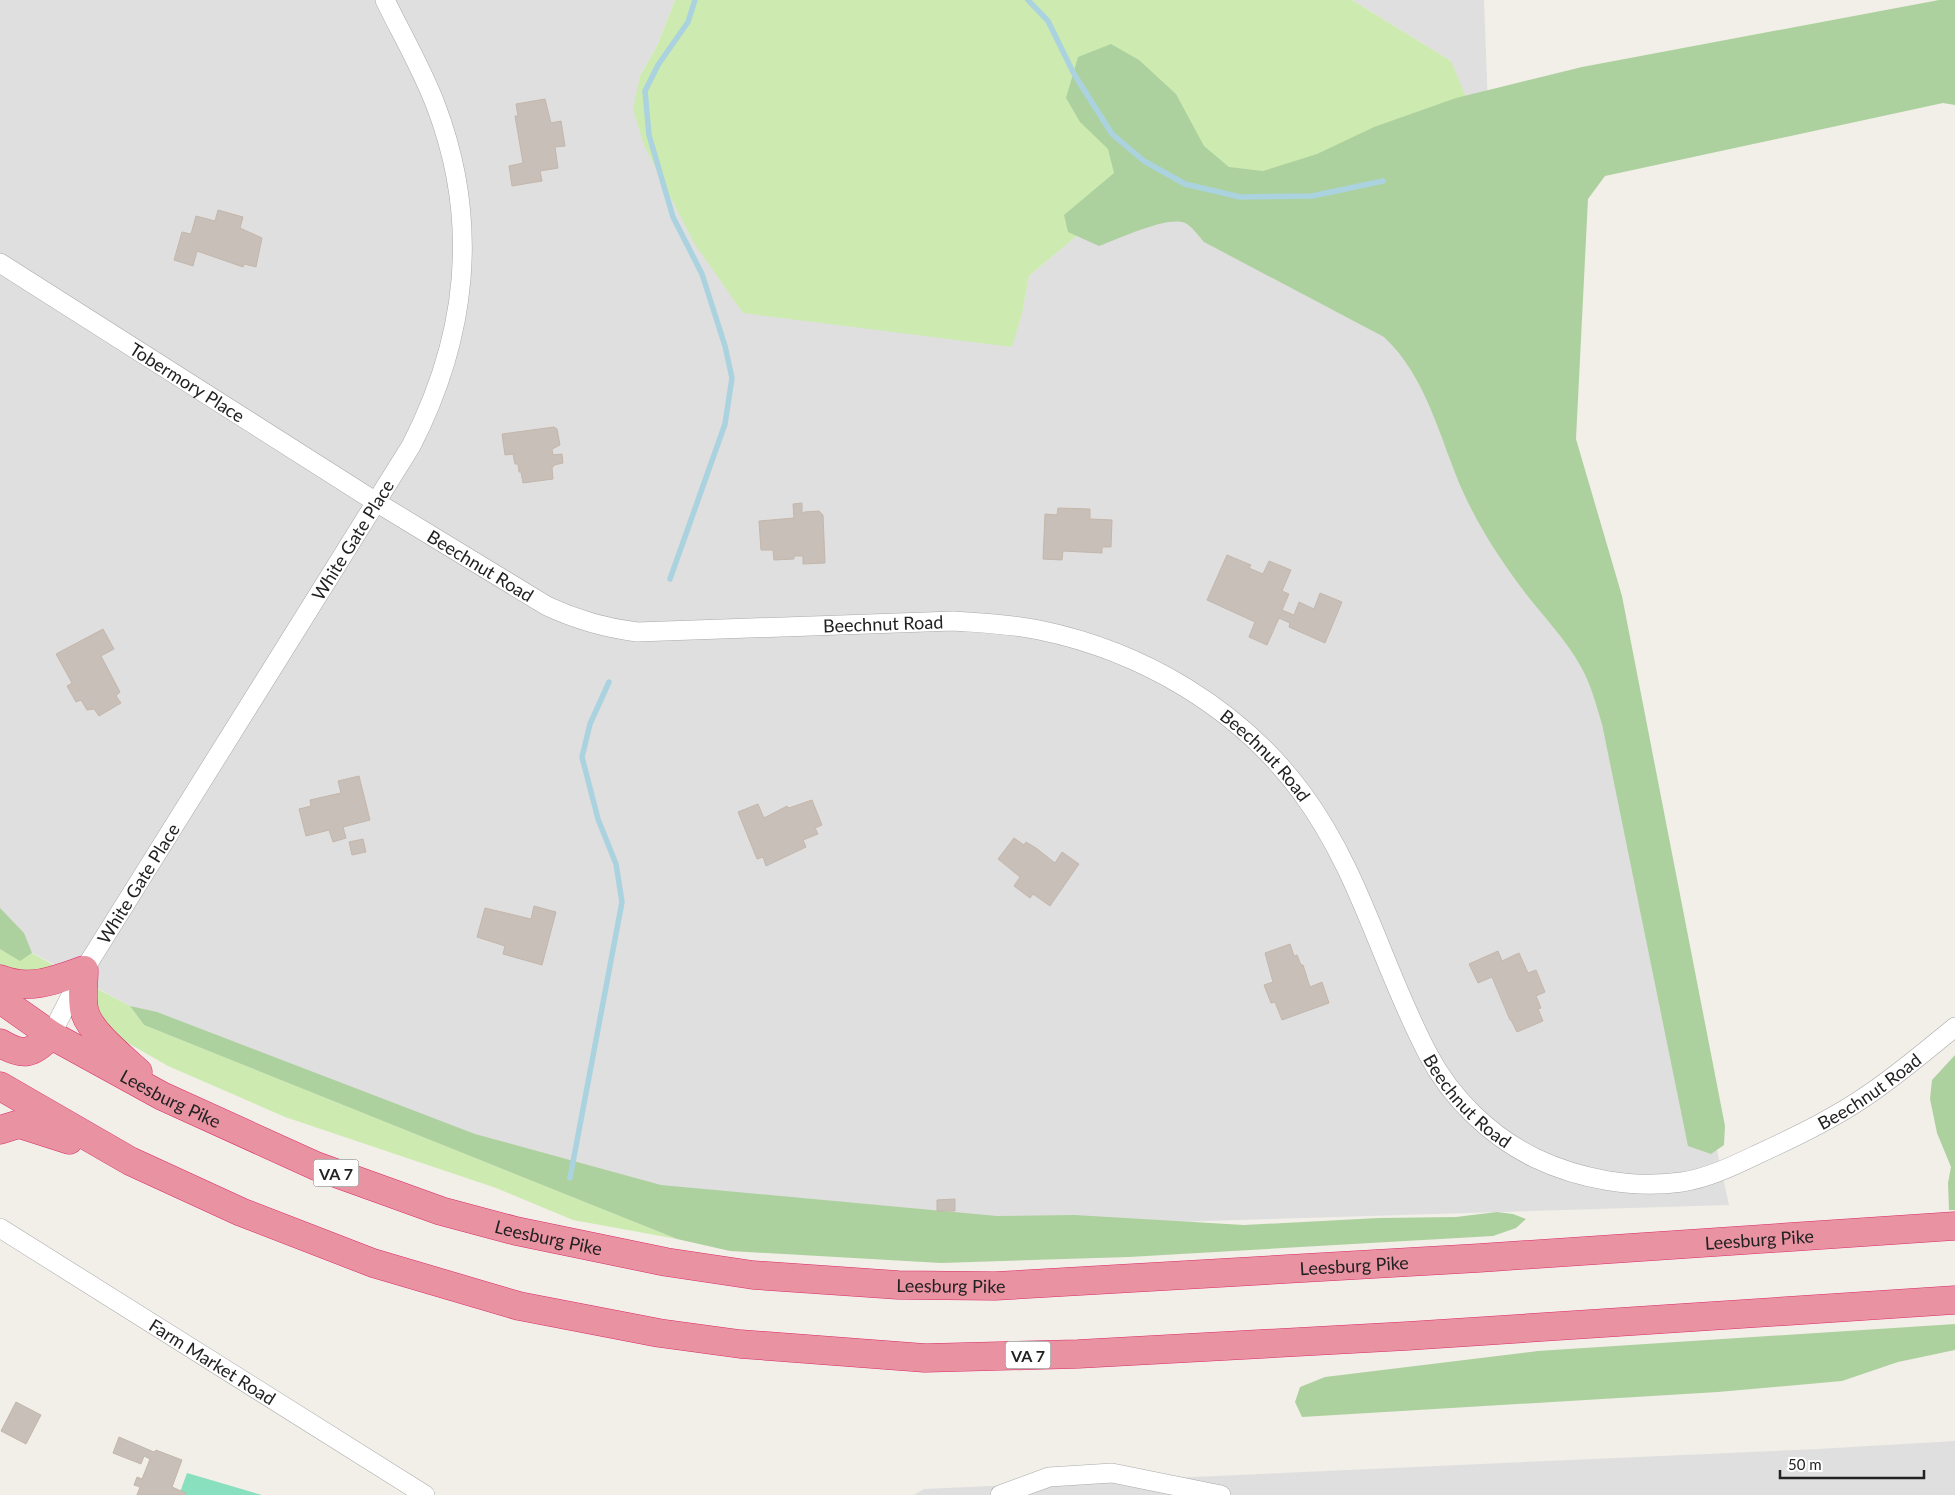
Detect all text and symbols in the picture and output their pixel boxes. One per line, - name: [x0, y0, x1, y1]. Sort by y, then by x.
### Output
- street label: Tobermory Place: [126, 337, 249, 427]
- street label: White Gate Place: [307, 475, 398, 604]
- street label: Beechnut Road: [424, 525, 538, 606]
- street label: Beechnut Road: [823, 610, 944, 637]
- street label: Beechnut Road: [1216, 704, 1315, 805]
- street label: White Gate Place: [92, 819, 184, 948]
- street label: Beechnut Road: [1814, 1048, 1925, 1134]
- street label: Beechnut Road: [1419, 1050, 1516, 1152]
- street label: Leesburg Pike: [117, 1064, 224, 1132]
- road number: VA 7: [314, 1160, 358, 1186]
- street label: Leesburg Pike: [493, 1215, 604, 1260]
- street label: Leesburg Pike: [1704, 1225, 1815, 1254]
- street label: Leesburg Pike: [1299, 1251, 1409, 1279]
- street label: Leesburg Pike: [896, 1274, 1006, 1297]
- street label: Farm Market Road: [145, 1314, 280, 1409]
- road number: VA 7: [1006, 1342, 1050, 1368]
- scale bar: [1780, 1448, 1924, 1480]
- text: 50 m: [1788, 1455, 1822, 1473]

